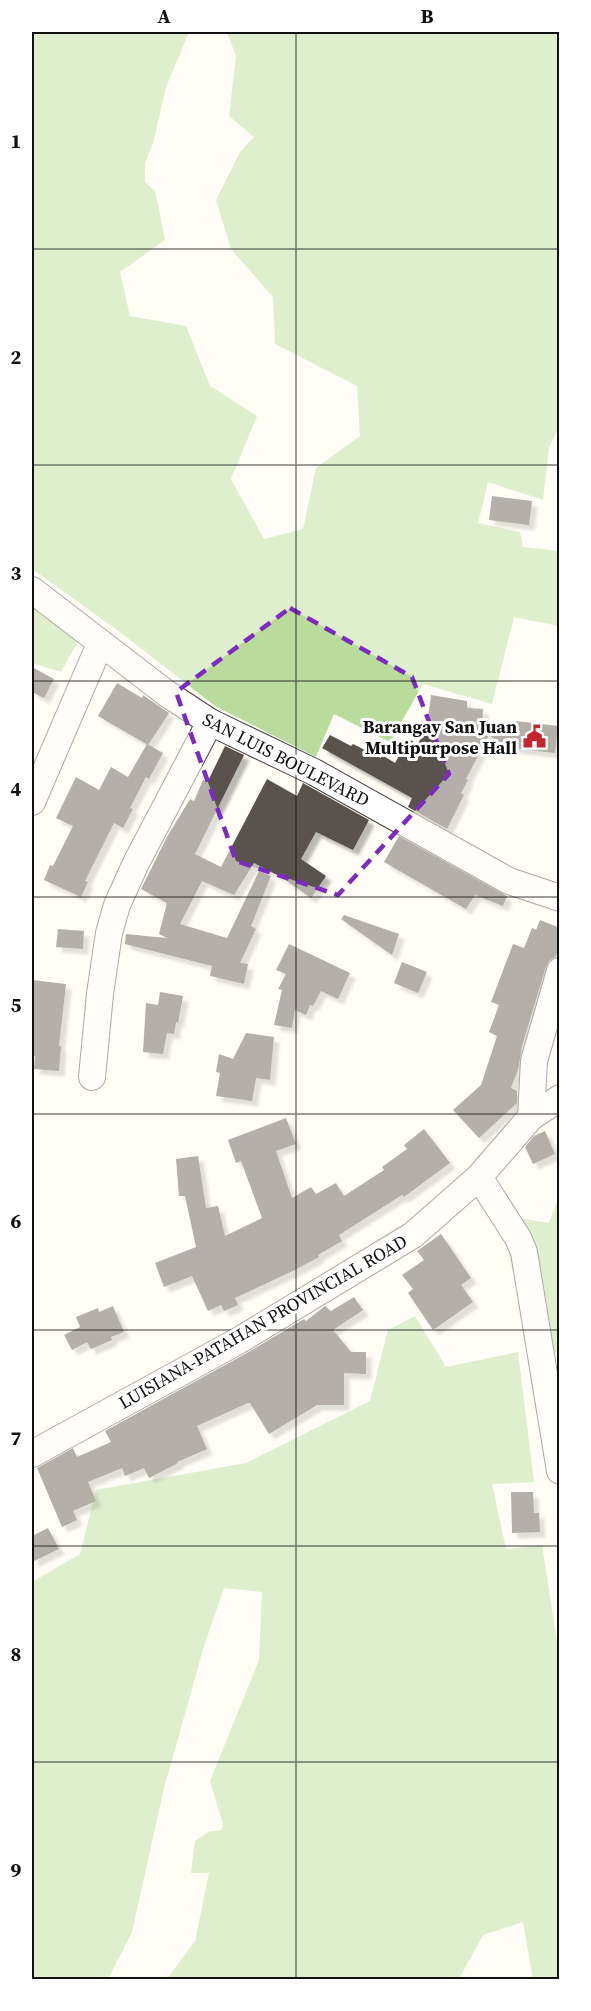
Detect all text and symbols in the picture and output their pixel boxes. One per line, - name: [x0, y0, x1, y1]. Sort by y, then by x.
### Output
- text: A: [157, 2, 171, 30]
- text: B: [420, 2, 434, 30]
- text: 1: [11, 127, 21, 155]
- text: 2: [11, 343, 22, 371]
- text: 3: [11, 559, 22, 587]
- street label: SAN LUIS BOULEVARD: [199, 707, 374, 812]
- place label: Barangay San Juan Multipurpose Hall: [363, 714, 517, 760]
- public building icon: Barangay San Juan Multipurpose Hall: [522, 724, 548, 750]
- text: 4: [11, 775, 22, 803]
- text: 5: [11, 991, 22, 1019]
- text: 6: [11, 1207, 22, 1235]
- street label: LUISIANA-PATAHAN PROVINCIAL ROAD: [114, 1228, 412, 1415]
- text: 7: [11, 1424, 22, 1452]
- text: 8: [11, 1640, 21, 1668]
- text: 9: [11, 1856, 22, 1884]

